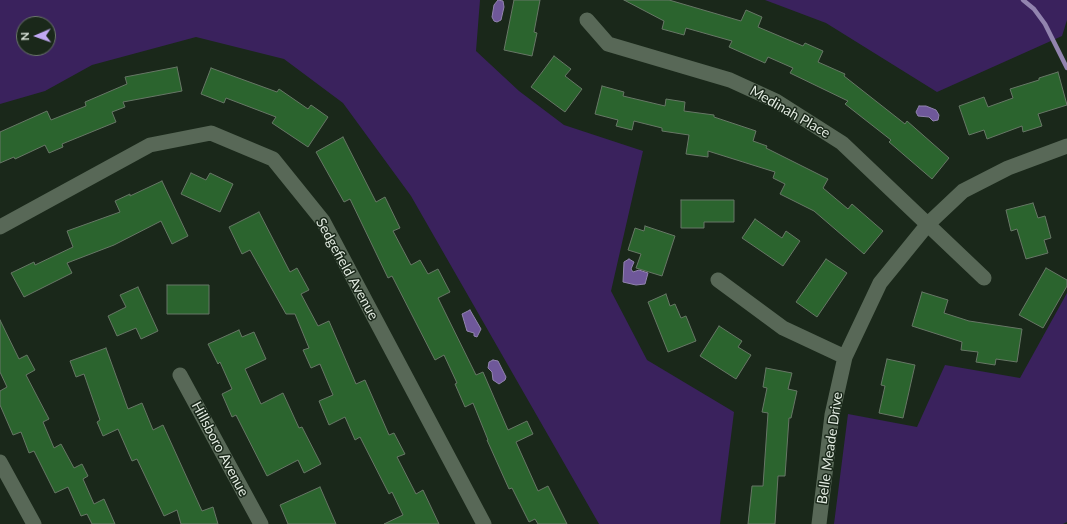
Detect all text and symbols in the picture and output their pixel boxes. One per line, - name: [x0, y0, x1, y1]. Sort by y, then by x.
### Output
- north arrow: [16, 16, 56, 56]
- text: N: [18, 32, 31, 41]
- street label: Medinah Place: [747, 82, 833, 142]
- street label: Sedgefield Avenue: [312, 215, 382, 323]
- street label: Belle Meade Drive: [814, 391, 846, 505]
- street label: Hillsboro Avenue: [188, 399, 252, 499]

